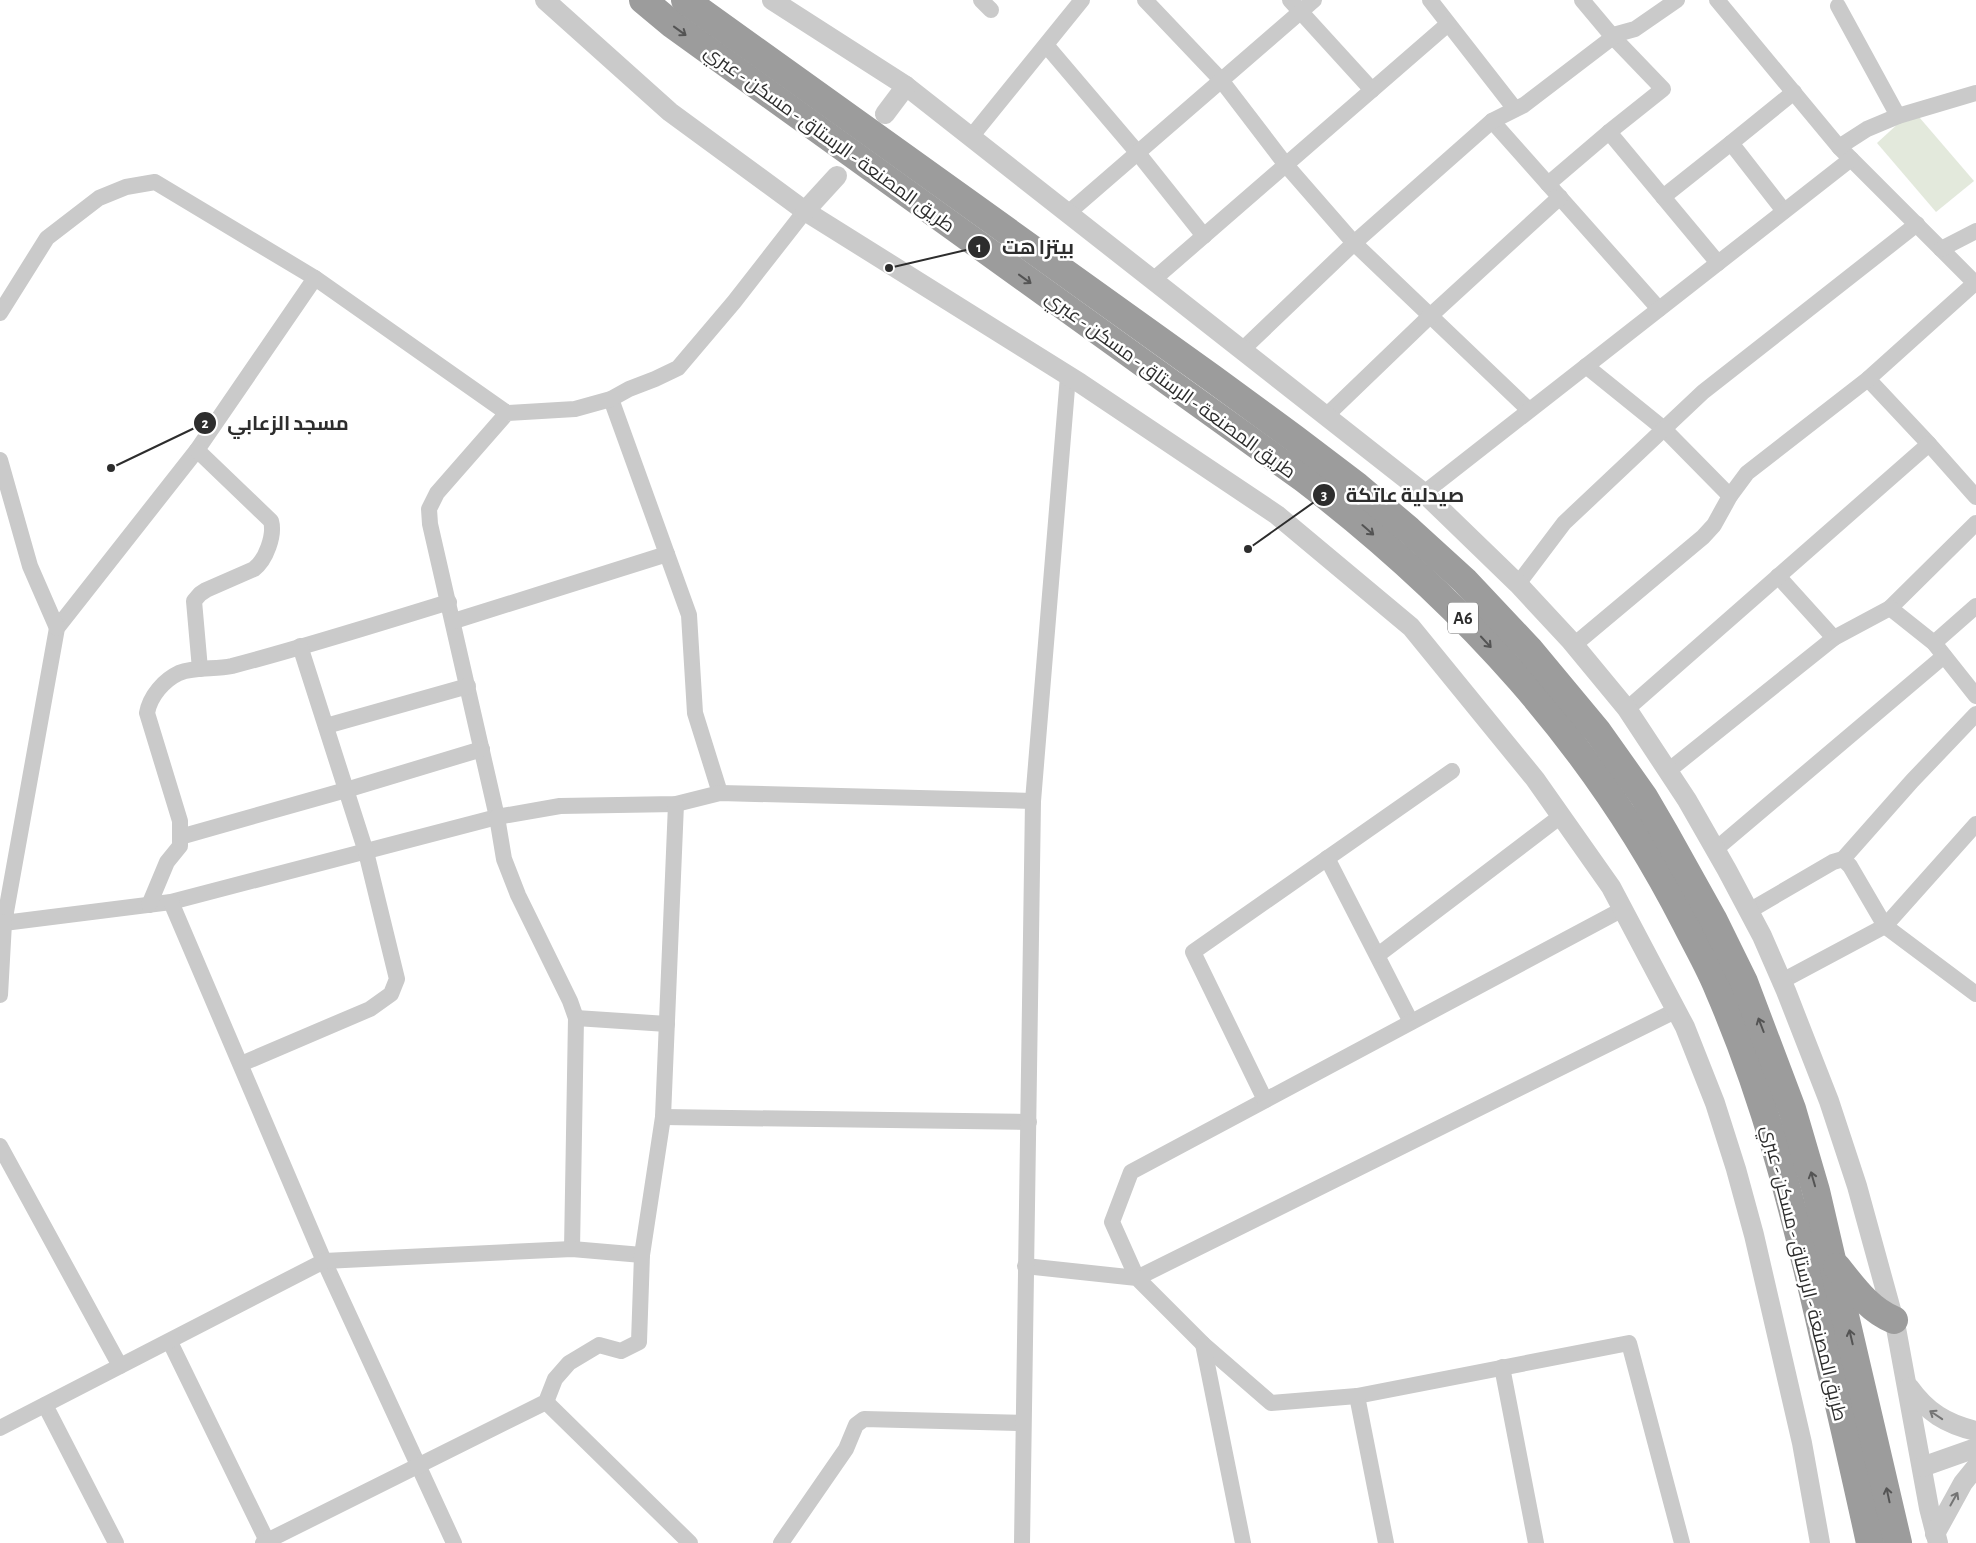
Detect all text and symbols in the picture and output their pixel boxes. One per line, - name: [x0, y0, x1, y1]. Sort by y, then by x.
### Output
- one-way arrow: [673, 26, 687, 36]
- street label: طريق المصنعة - الرستاق - مسكن - عبري: [698, 42, 958, 240]
- callout: بيتزا هت: [967, 229, 1084, 264]
- text: بيتزا هت: [1002, 238, 1074, 259]
- text: 1: [976, 240, 982, 255]
- one-way arrow: [1018, 274, 1032, 284]
- street label: طريق المصنعة - الرستاق - مسكن - عبري: [1039, 288, 1299, 486]
- callout: مسجد الزعابي: [192, 405, 359, 440]
- text: مسجد الزعابي: [227, 414, 349, 439]
- text: 2: [201, 416, 209, 431]
- callout: صيدلية عاتكة: [1311, 478, 1474, 513]
- text: صيدلية عاتكة: [1346, 486, 1464, 507]
- text: 3: [1321, 488, 1327, 503]
- one-way arrow: [1362, 524, 1375, 536]
- road number: A6: [1448, 602, 1478, 634]
- one-way arrow: [1480, 635, 1492, 648]
- one-way arrow: [1756, 1018, 1765, 1034]
- street label: طريق المصنعة - الرستاق - مسكن - عبري: [1754, 1124, 1850, 1424]
- one-way arrow: [1807, 1172, 1817, 1188]
- one-way arrow: [1846, 1330, 1855, 1346]
- one-way arrow: [1930, 1410, 1944, 1420]
- one-way arrow: [1883, 1488, 1893, 1504]
- one-way arrow: [1949, 1492, 1959, 1507]

